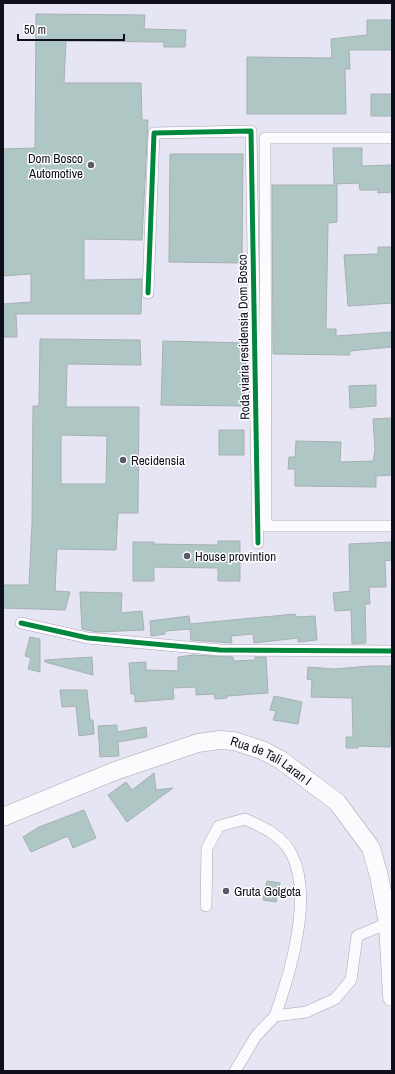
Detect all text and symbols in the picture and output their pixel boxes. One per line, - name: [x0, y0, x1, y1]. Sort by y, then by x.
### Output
- scale bar: [18, 16, 124, 42]
- text: 50 m: [24, 22, 46, 38]
- place label: Dom Bosco Automotive: [28, 150, 83, 182]
- marker: Dom Bosco Automotive: [86, 160, 96, 170]
- street label: Roda viaria residensia Dom Bosco: [234, 254, 253, 420]
- place label: Recidensia: [131, 452, 185, 469]
- marker: Recidensia: [118, 455, 128, 465]
- place label: House provintion: [195, 548, 276, 565]
- marker: House provintion: [182, 551, 192, 561]
- street label: Rua de Tali Laran I: [228, 732, 315, 789]
- place label: Gruta Golgota: [234, 883, 301, 900]
- marker: Gruta Golgota: [221, 886, 231, 896]

